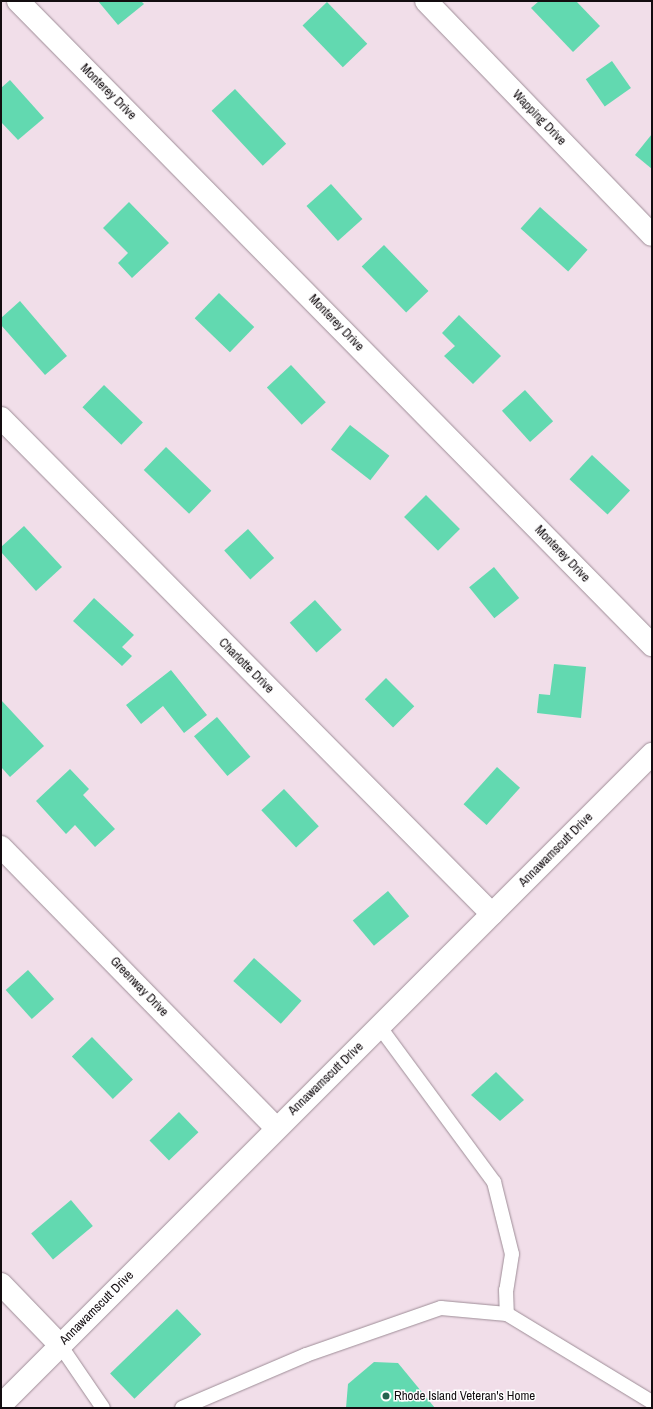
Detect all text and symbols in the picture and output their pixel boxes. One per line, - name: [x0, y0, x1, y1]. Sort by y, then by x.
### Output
- street label: Monterey Drive: [77, 61, 139, 123]
- street label: Wapping Drive: [509, 87, 569, 149]
- street label: Monterey Drive: [305, 291, 367, 355]
- street label: Monterey Drive: [531, 522, 593, 586]
- street label: Charlotte Drive: [215, 635, 277, 697]
- street label: Annawamscutt Drive: [516, 810, 596, 890]
- street label: Greenway Drive: [107, 954, 171, 1020]
- street label: Annawamscutt Drive: [285, 1039, 367, 1119]
- street label: Annawamscutt Drive: [57, 1268, 137, 1348]
- place label: Rhode Island Veteran's Home: [394, 1388, 535, 1404]
- marker: Rhode Island Veteran's Home: [381, 1391, 391, 1401]

